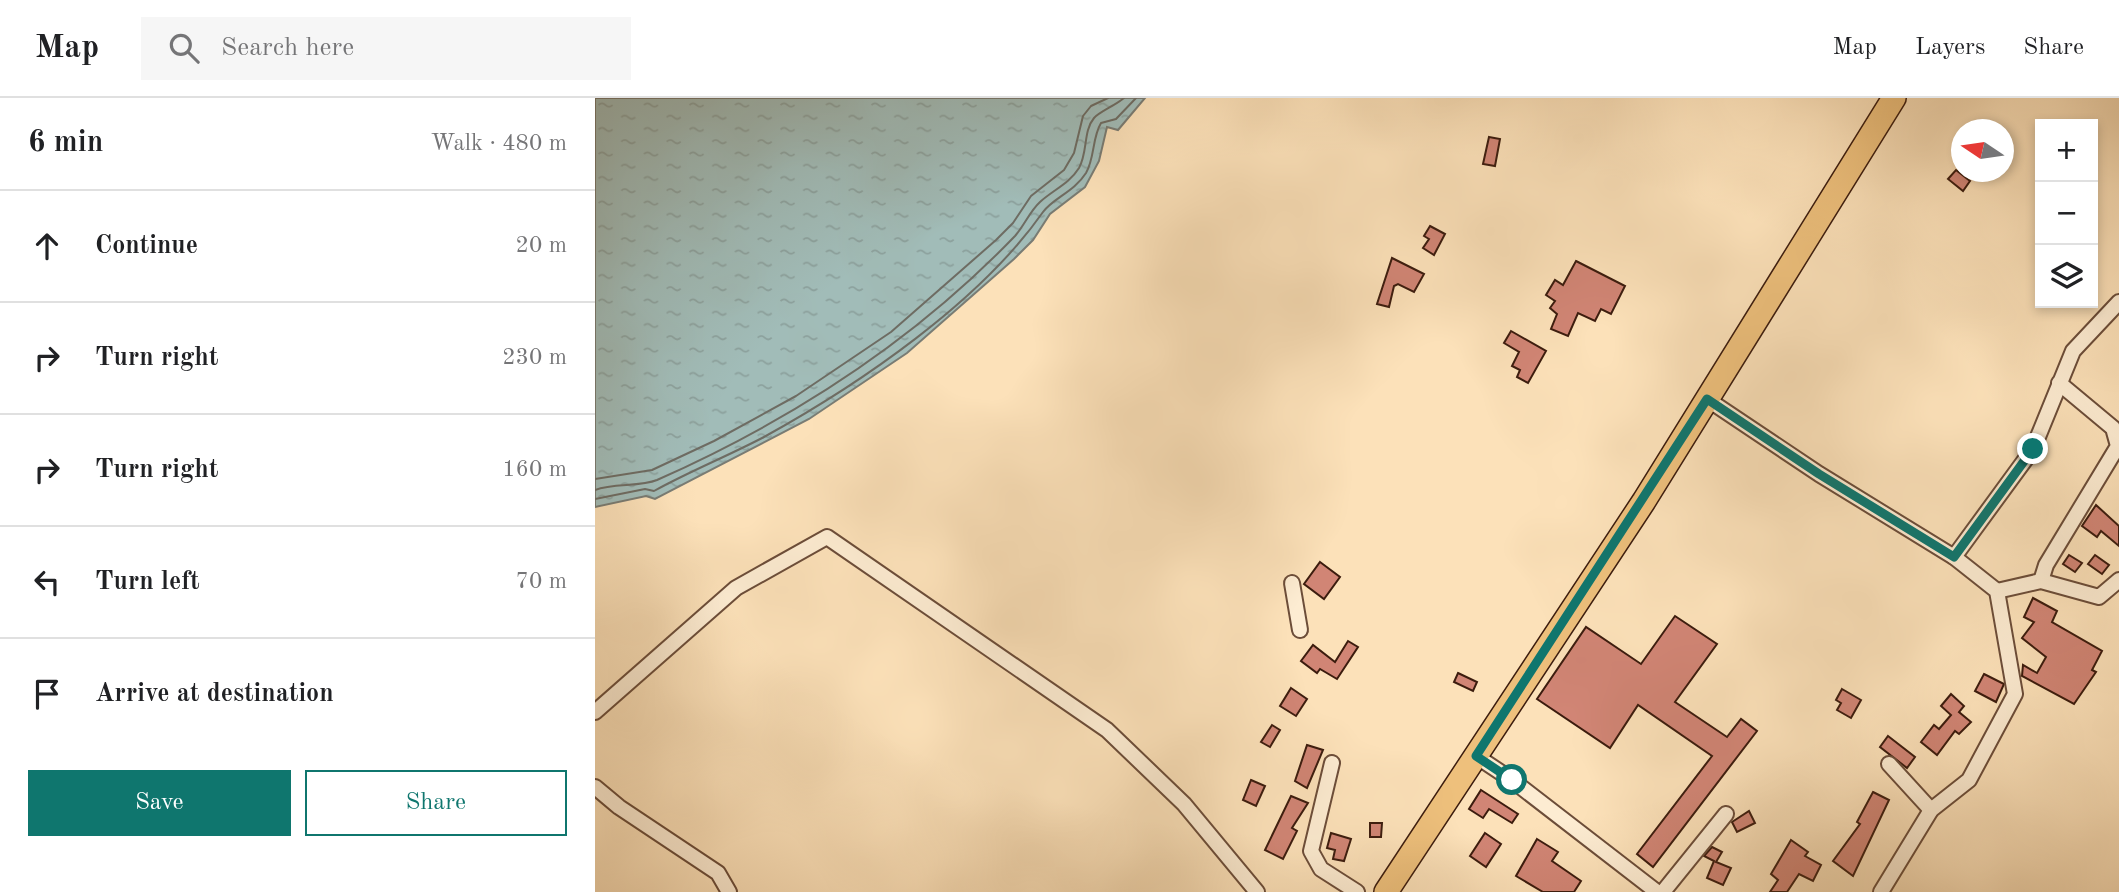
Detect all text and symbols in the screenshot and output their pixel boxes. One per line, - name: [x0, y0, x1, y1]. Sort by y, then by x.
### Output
- search box: [141, 17, 631, 80]
- icon: search: [165, 29, 203, 67]
- text: Map: [35, 32, 99, 65]
- text: Search here: [221, 35, 354, 61]
- text: Map: [1833, 36, 1877, 60]
- text: Layers: [1915, 36, 1985, 60]
- text: Share: [2023, 36, 2084, 60]
- north arrow: [1951, 119, 2014, 182]
- map controls: [2035, 119, 2098, 308]
- button: +: [2035, 119, 2098, 182]
- text: 6 min: [28, 128, 103, 158]
- text: Walk · 480 m: [431, 132, 567, 155]
- button: −: [2035, 182, 2098, 245]
- icon: ahead: [28, 227, 66, 265]
- text: Continue: [95, 233, 198, 259]
- text: 20 m: [516, 234, 567, 257]
- button: layers: [2035, 245, 2098, 308]
- icon: right: [28, 339, 66, 377]
- text: Turn right: [95, 345, 218, 371]
- text: 230 m: [502, 346, 567, 369]
- route end: [2017, 433, 2048, 464]
- icon: right: [28, 451, 66, 489]
- text: Turn right: [95, 457, 218, 483]
- text: 160 m: [502, 458, 567, 481]
- icon: left: [28, 563, 66, 601]
- text: Turn left: [95, 569, 200, 595]
- text: 70 m: [516, 570, 567, 593]
- icon: arrive: [28, 675, 66, 713]
- text: Arrive at destination: [95, 681, 334, 707]
- route start: [1496, 764, 1527, 795]
- button: Save: [28, 770, 291, 836]
- button: Share: [305, 770, 567, 836]

